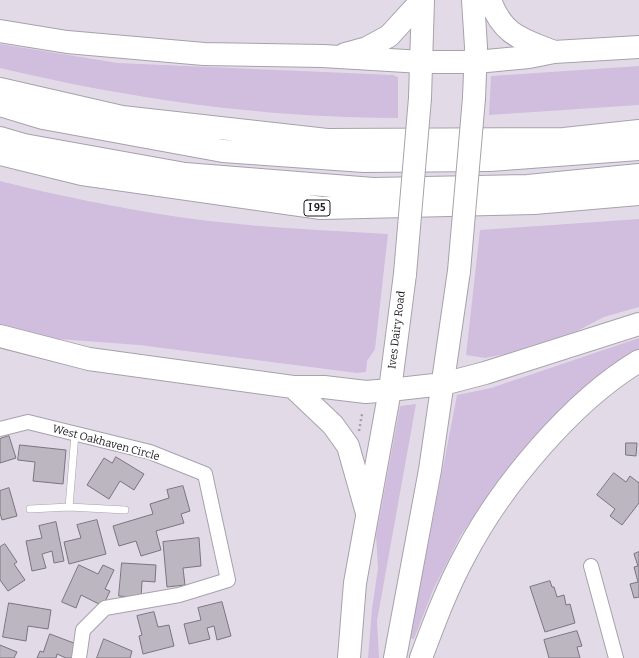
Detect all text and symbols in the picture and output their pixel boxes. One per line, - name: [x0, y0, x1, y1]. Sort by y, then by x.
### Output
- road number: I 95: [304, 200, 330, 216]
- street label: Ives Dairy Road: [386, 290, 408, 370]
- street label: West Oakhaven Circle: [51, 422, 161, 464]

